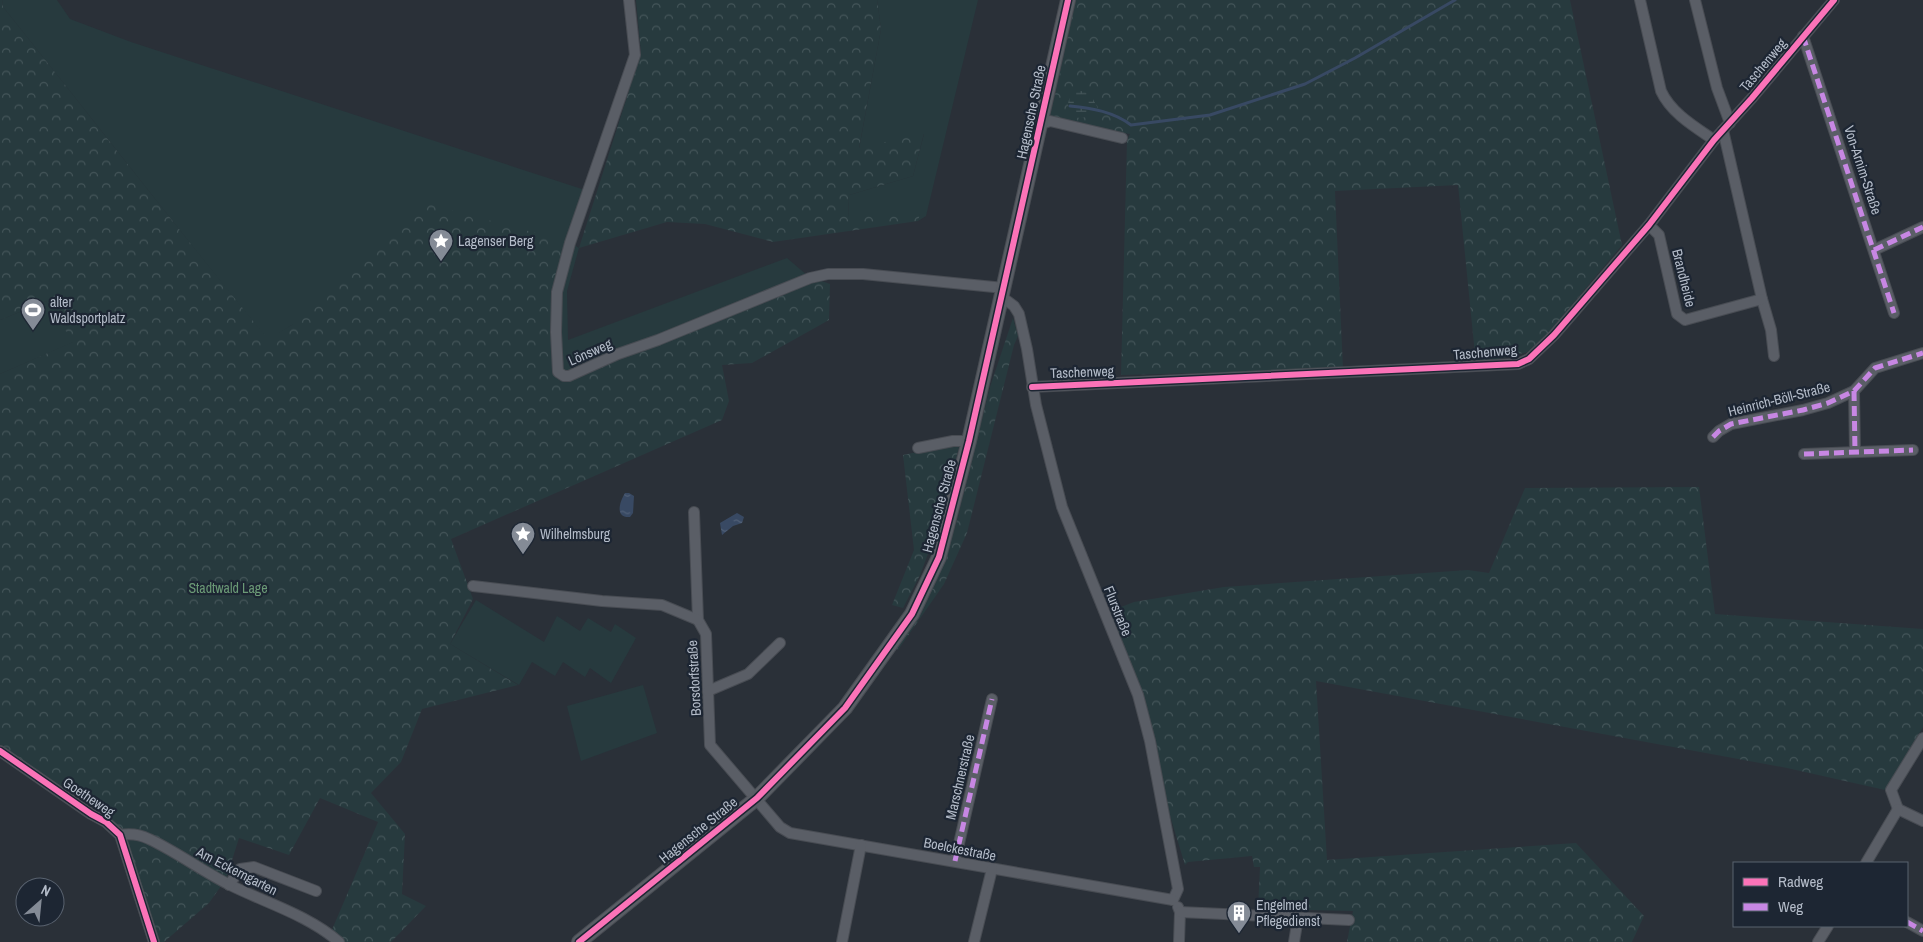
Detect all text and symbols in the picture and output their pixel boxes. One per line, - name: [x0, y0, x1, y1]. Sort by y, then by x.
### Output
- street label: Taschenweg: [1736, 34, 1791, 95]
- street label: Hagensche Straße: [1012, 63, 1050, 161]
- street label: Von-Arnim-Straße: [1840, 123, 1886, 217]
- place icon: Lagenser Berg: [428, 228, 454, 262]
- place label: Lagenser Berg: [458, 232, 534, 250]
- street label: Brandheide: [1668, 247, 1700, 309]
- place label: alter Waldsportplatz: [50, 293, 126, 327]
- sports icon: alter Waldsportplatz: [20, 297, 46, 331]
- street label: Lönsweg: [565, 334, 615, 370]
- street label: Taschenweg: [1452, 340, 1518, 364]
- street label: Taschenweg: [1050, 362, 1115, 382]
- street label: Heinrich-Böll-Straße: [1726, 378, 1832, 420]
- street label: Hagensche Straße: [918, 457, 960, 555]
- place icon: Wilhelmsburg: [510, 521, 536, 555]
- place label: Wilhelmsburg: [540, 525, 611, 543]
- park label: Stadtwald Lage: [188, 579, 268, 597]
- street label: Flurstraße: [1100, 583, 1136, 639]
- street label: Borsdorfstraße: [683, 640, 705, 716]
- street label: Marschnerstraße: [941, 733, 979, 821]
- street label: Goetheweg: [60, 773, 119, 821]
- street label: Hagensche Straße: [655, 793, 741, 867]
- street label: Boelckestraße: [922, 833, 998, 865]
- street label: Am Eckerngarten: [193, 842, 281, 899]
- legend: [1733, 862, 1908, 927]
- text: Radweg: [1778, 871, 1823, 892]
- north arrow: [15, 877, 65, 927]
- text: N: [38, 881, 54, 900]
- place label: Engelmed Pflegedienst: [1256, 896, 1320, 930]
- text: Weg: [1778, 896, 1803, 917]
- building icon: Engelmed Pflegedienst: [1226, 900, 1252, 934]

